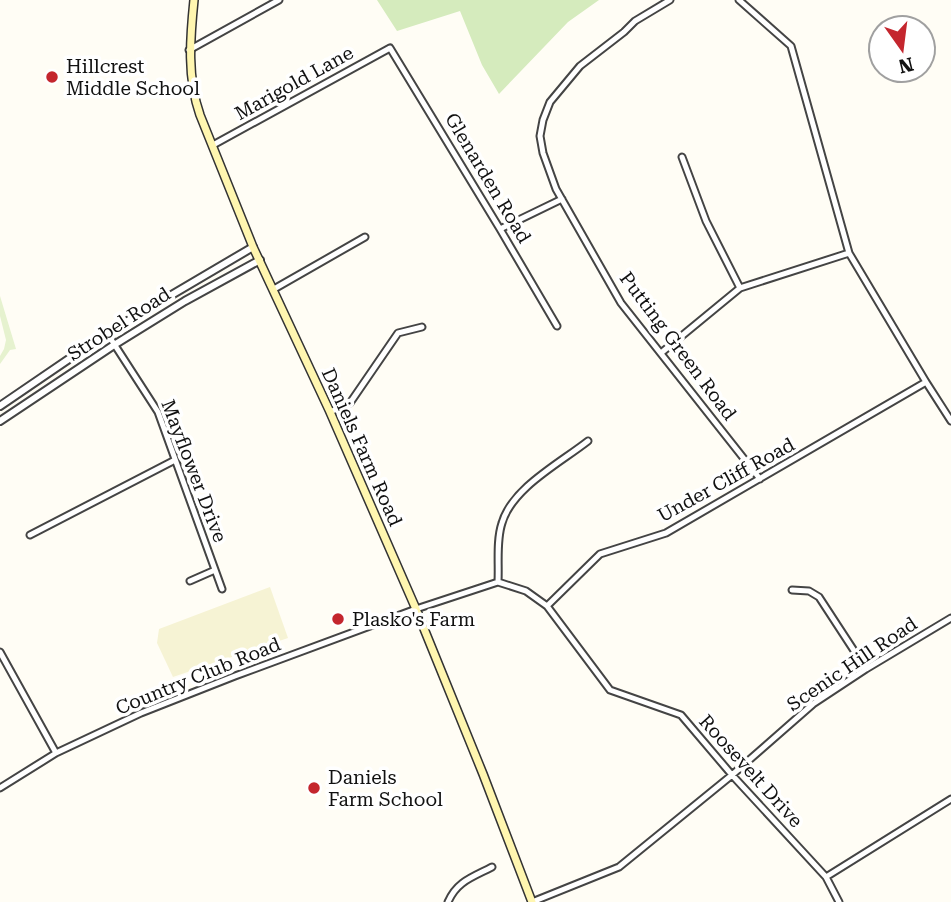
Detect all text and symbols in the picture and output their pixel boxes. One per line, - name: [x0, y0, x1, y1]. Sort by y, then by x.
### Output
- north arrow: [867, 14, 937, 84]
- street label: Marigold Lane: [231, 41, 357, 125]
- text: N: [896, 52, 916, 78]
- place label: Hillcrest Middle School: [66, 55, 200, 100]
- marker: Hillcrest Middle School: [44, 69, 60, 85]
- street label: Glenarden Road: [440, 109, 536, 247]
- street label: Putting Green Road: [615, 267, 741, 425]
- street label: Strobel Road: [63, 282, 175, 366]
- street label: Daniels Farm Road: [317, 364, 407, 530]
- street label: Mayflower Drive: [156, 396, 232, 546]
- street label: Under Cliff Road: [653, 433, 799, 527]
- place label: Plasko's Farm: [352, 608, 475, 631]
- marker: Plasko's Farm: [330, 611, 346, 627]
- street label: Scenic Hill Road: [783, 612, 921, 716]
- street label: Country Club Road: [112, 632, 284, 720]
- street label: Roosevelt Drive: [694, 710, 808, 832]
- place label: Daniels Farm School: [328, 766, 443, 811]
- marker: Daniels Farm School: [306, 780, 322, 796]

